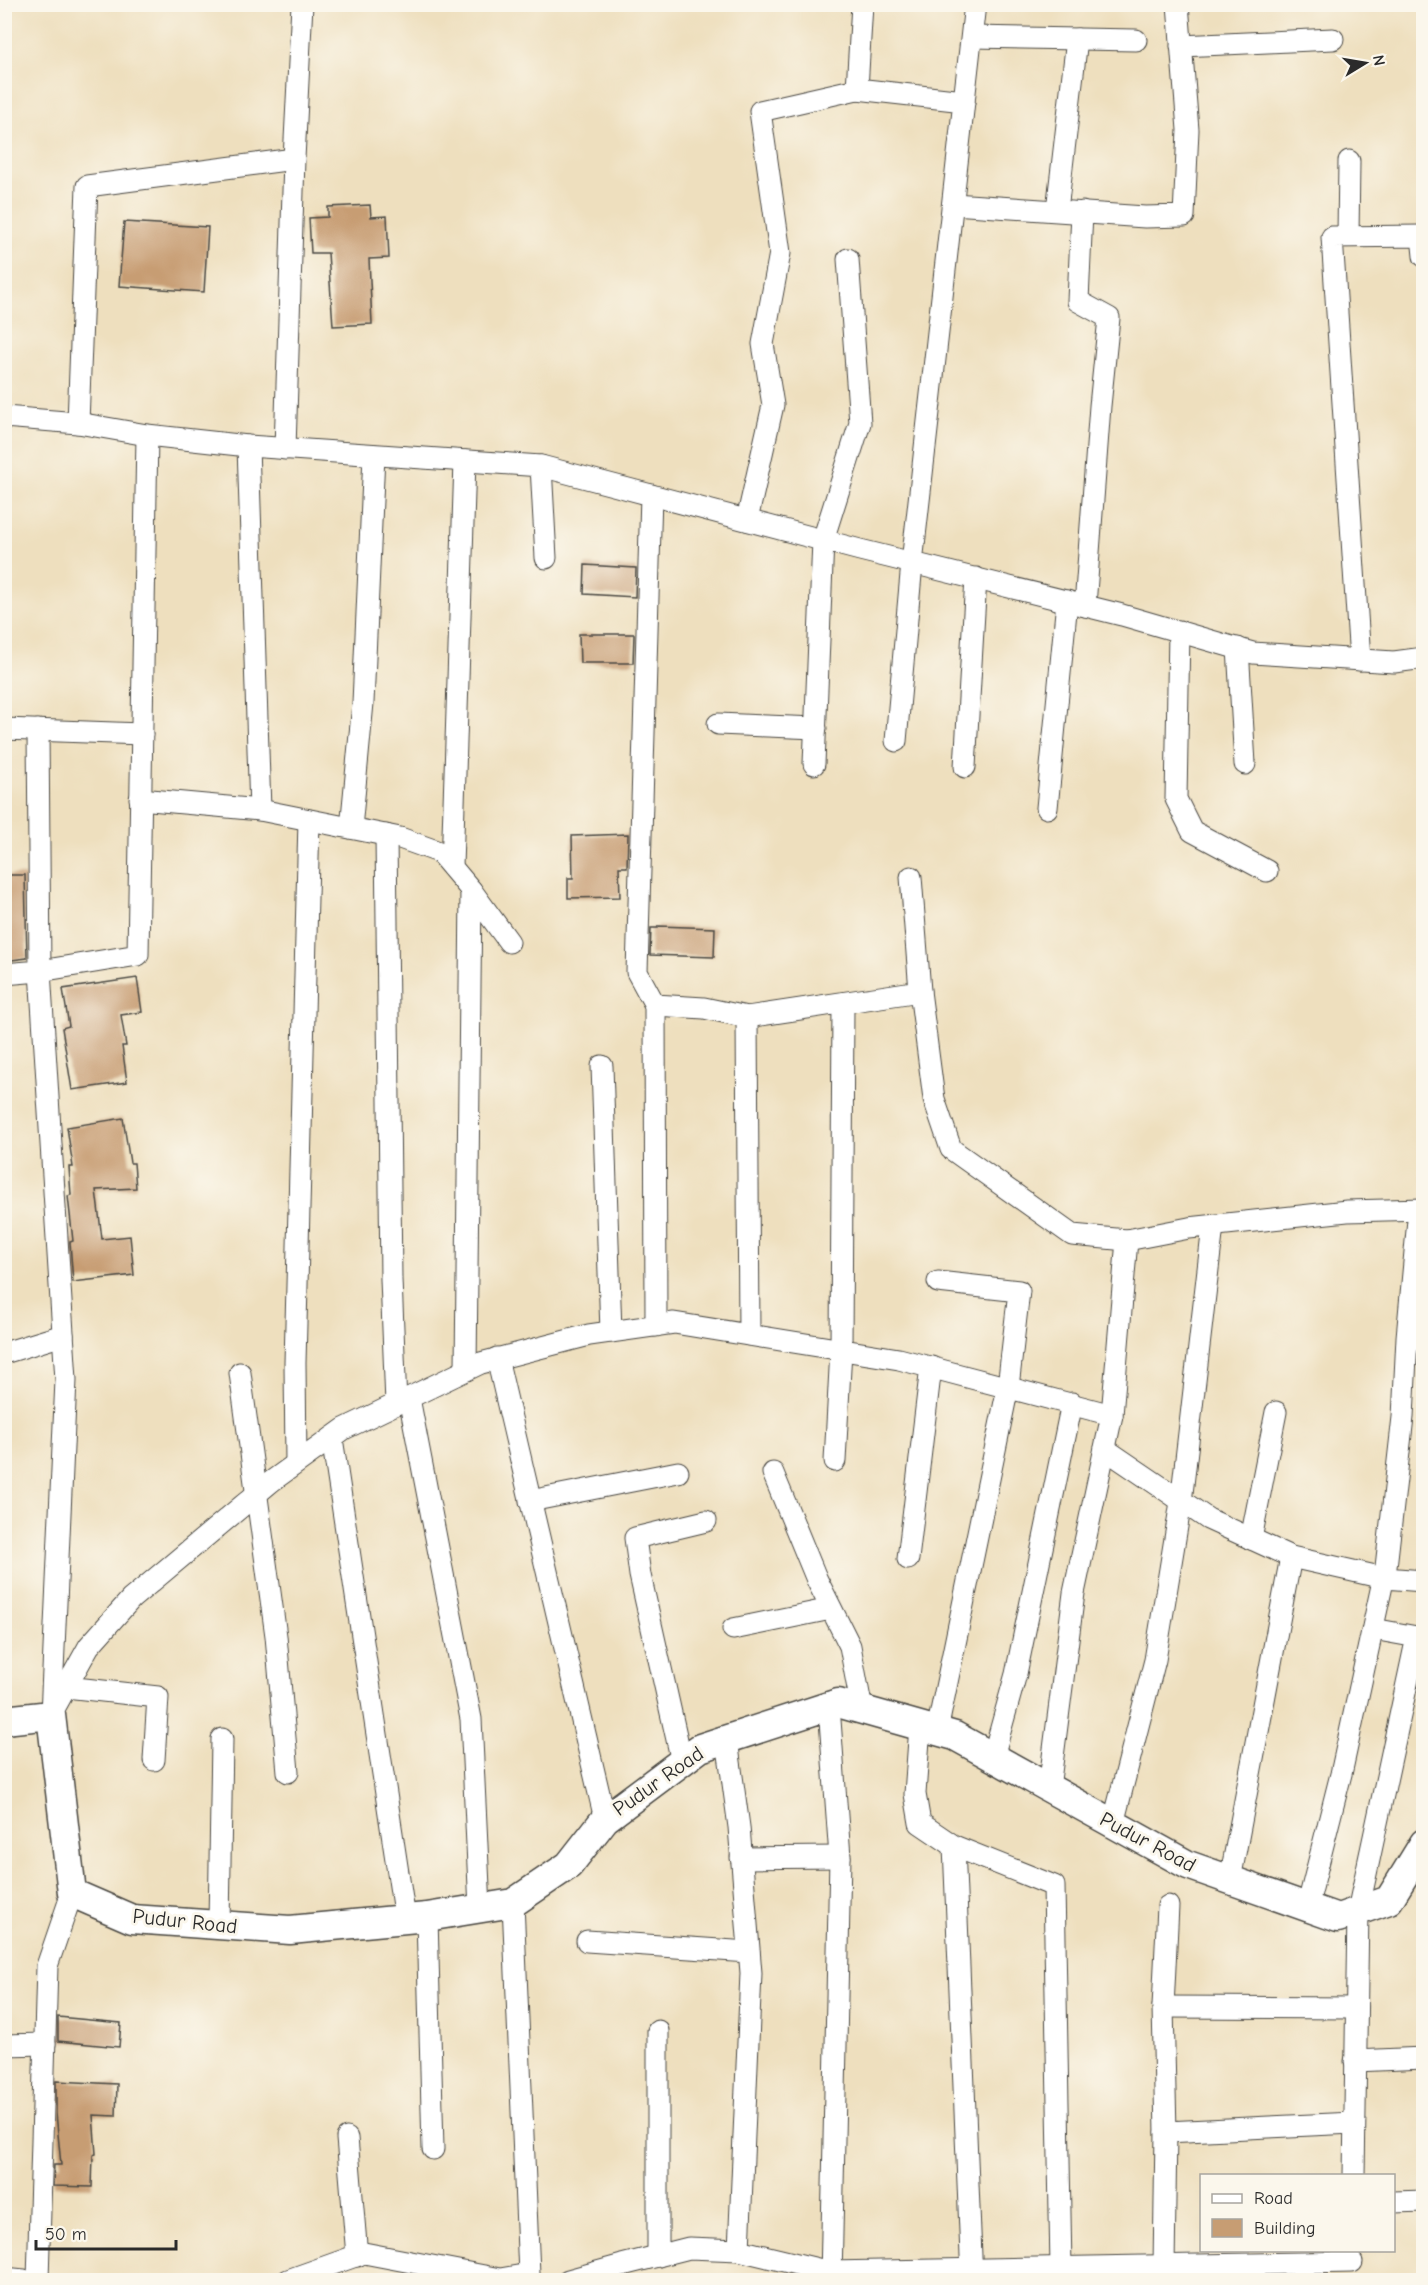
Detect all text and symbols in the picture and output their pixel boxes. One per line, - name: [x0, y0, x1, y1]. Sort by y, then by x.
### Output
- north arrow: [1335, 33, 1395, 93]
- text: N: [1369, 53, 1389, 67]
- street label: Pudur Road: [608, 1741, 708, 1821]
- street label: Pudur Road: [1096, 1807, 1200, 1877]
- street label: Pudur Road: [132, 1904, 238, 1938]
- legend: [1200, 2174, 1395, 2252]
- text: Road: [1254, 2188, 1293, 2209]
- scale bar: [36, 2213, 176, 2251]
- text: Building: [1254, 2218, 1316, 2239]
- text: 50 m: [45, 2224, 87, 2245]

